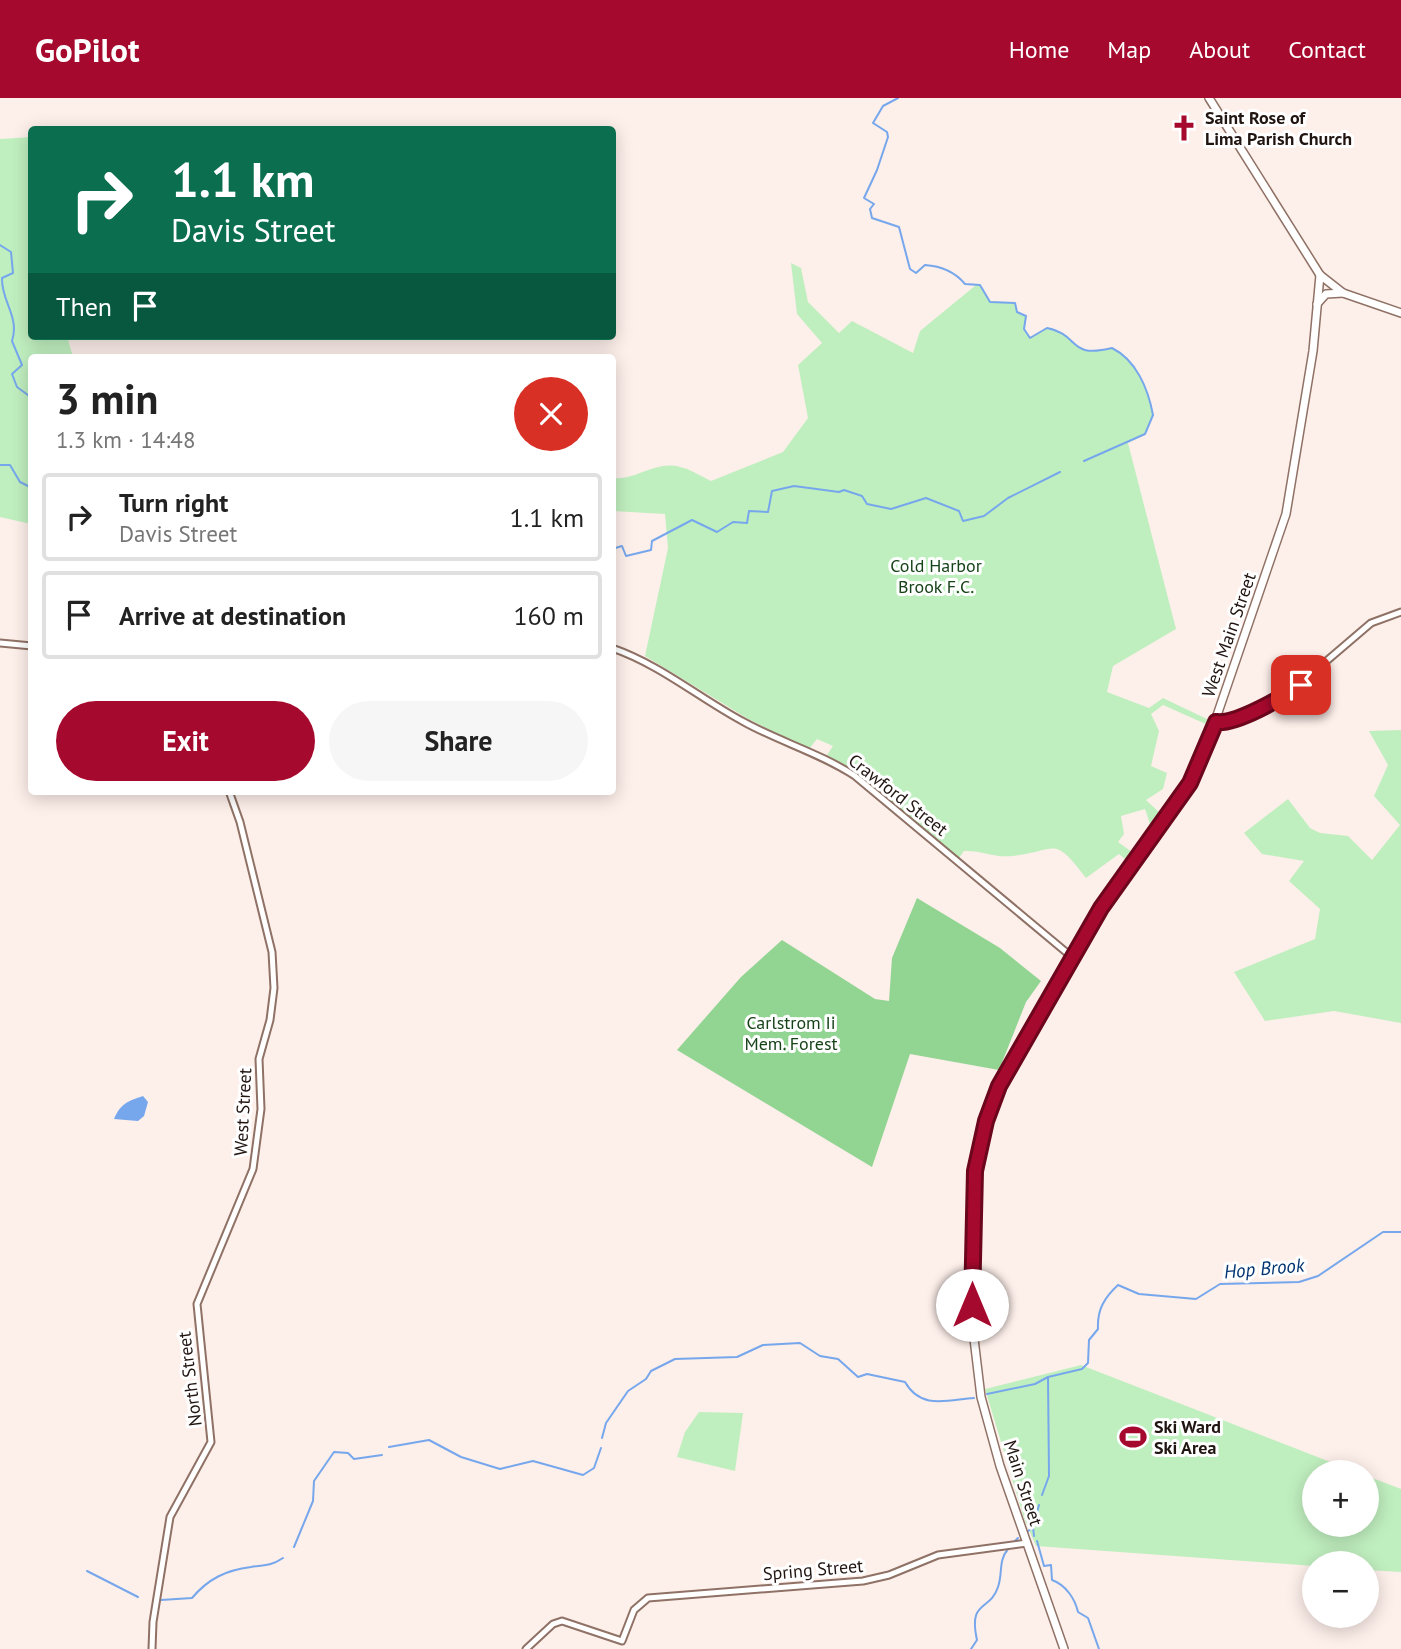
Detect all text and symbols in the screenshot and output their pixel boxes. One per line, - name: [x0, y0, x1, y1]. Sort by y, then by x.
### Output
- text: GoPilot: [35, 28, 140, 71]
- text: Home: [1009, 34, 1069, 65]
- text: Map: [1107, 34, 1151, 65]
- text: About: [1189, 34, 1250, 65]
- text: Contact: [1288, 34, 1366, 65]
- place label: Saint Rose of Lima Parish Church: [1205, 106, 1352, 150]
- church icon: Saint Rose of Lima Parish Church: [1169, 113, 1199, 143]
- text: 1.1 km: [171, 147, 315, 211]
- icon: right: [56, 154, 147, 245]
- text: Davis Street: [171, 209, 336, 251]
- icon: arrive: [126, 287, 164, 325]
- text: Then: [56, 290, 112, 323]
- text: 3 min: [56, 371, 158, 426]
- button: close: [514, 377, 588, 451]
- text: 1.3 km · 14:48: [56, 425, 195, 454]
- text: Turn right: [119, 486, 228, 519]
- icon: right: [60, 498, 98, 536]
- text: 1.1 km: [510, 501, 584, 534]
- text: Davis Street: [119, 519, 237, 548]
- park label: Cold Harbor Brook F.C.: [890, 554, 982, 598]
- street label: West Main Street: [1196, 569, 1261, 700]
- icon: arrive: [60, 596, 98, 634]
- text: Arrive at destination: [119, 599, 346, 632]
- text: 160 m: [513, 599, 584, 632]
- pin: [1271, 655, 1331, 715]
- icon: arrive: [1282, 666, 1320, 704]
- button: Exit: [56, 701, 315, 781]
- button: Share: [329, 701, 588, 781]
- street label: Crawford Street: [844, 749, 953, 841]
- park label: Carlstrom Ii Mem. Forest: [744, 1011, 838, 1055]
- street label: West Street: [229, 1068, 256, 1156]
- water label: Hop Brook: [1223, 1252, 1307, 1283]
- position arrow: [935, 1268, 1009, 1342]
- street label: North Street: [172, 1330, 207, 1428]
- place label: Ski Ward Ski Area: [1154, 1415, 1221, 1459]
- sports icon: Ski Ward Ski Area: [1118, 1422, 1148, 1452]
- street label: Main Street: [999, 1437, 1048, 1529]
- map controls: [1302, 1460, 1379, 1628]
- button: +: [1302, 1460, 1379, 1537]
- button: −: [1302, 1551, 1379, 1628]
- street label: Spring Street: [762, 1554, 864, 1585]

